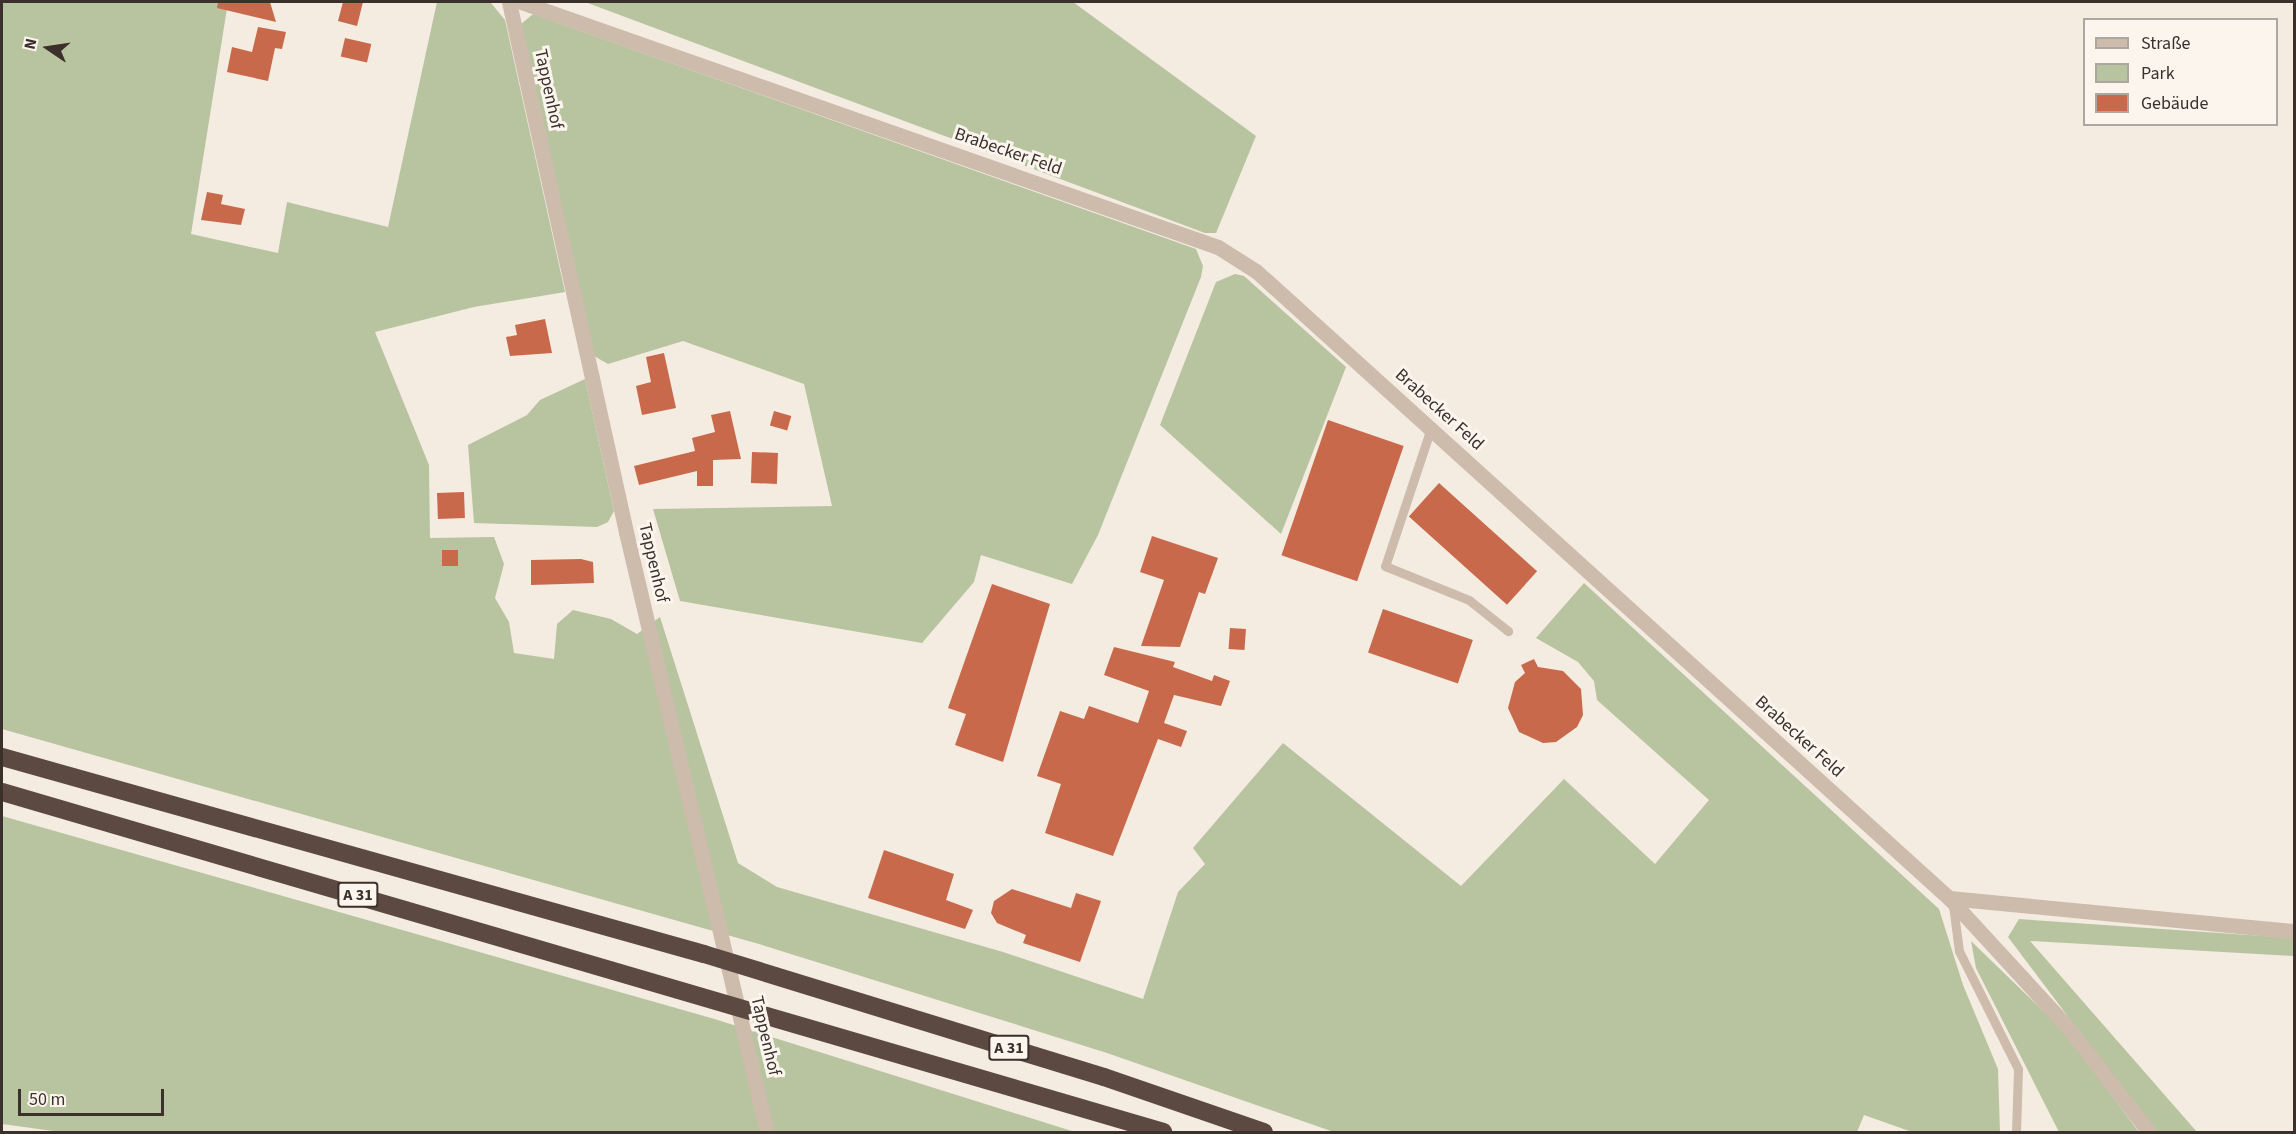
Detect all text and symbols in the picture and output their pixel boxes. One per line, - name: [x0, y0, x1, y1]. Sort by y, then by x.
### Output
- north arrow: [18, 18, 78, 78]
- legend: [2083, 18, 2278, 126]
- text: Straße: [2141, 31, 2190, 56]
- text: N: [19, 36, 42, 52]
- street label: Tappenhof: [529, 47, 567, 131]
- text: Park: [2141, 61, 2175, 86]
- text: Gebäude: [2141, 91, 2209, 116]
- street label: Brabecker Feld: [951, 124, 1065, 180]
- street label: Brabecker Feld: [1390, 364, 1488, 456]
- street label: Tappenhof: [633, 521, 673, 605]
- street label: Brabecker Feld: [1750, 691, 1848, 783]
- road number: A 31: [337, 882, 379, 908]
- street label: Tappenhof: [745, 994, 785, 1078]
- road number: A 31: [988, 1035, 1030, 1061]
- scale bar: [21, 1077, 166, 1115]
- text: 50 m: [29, 1087, 65, 1112]

